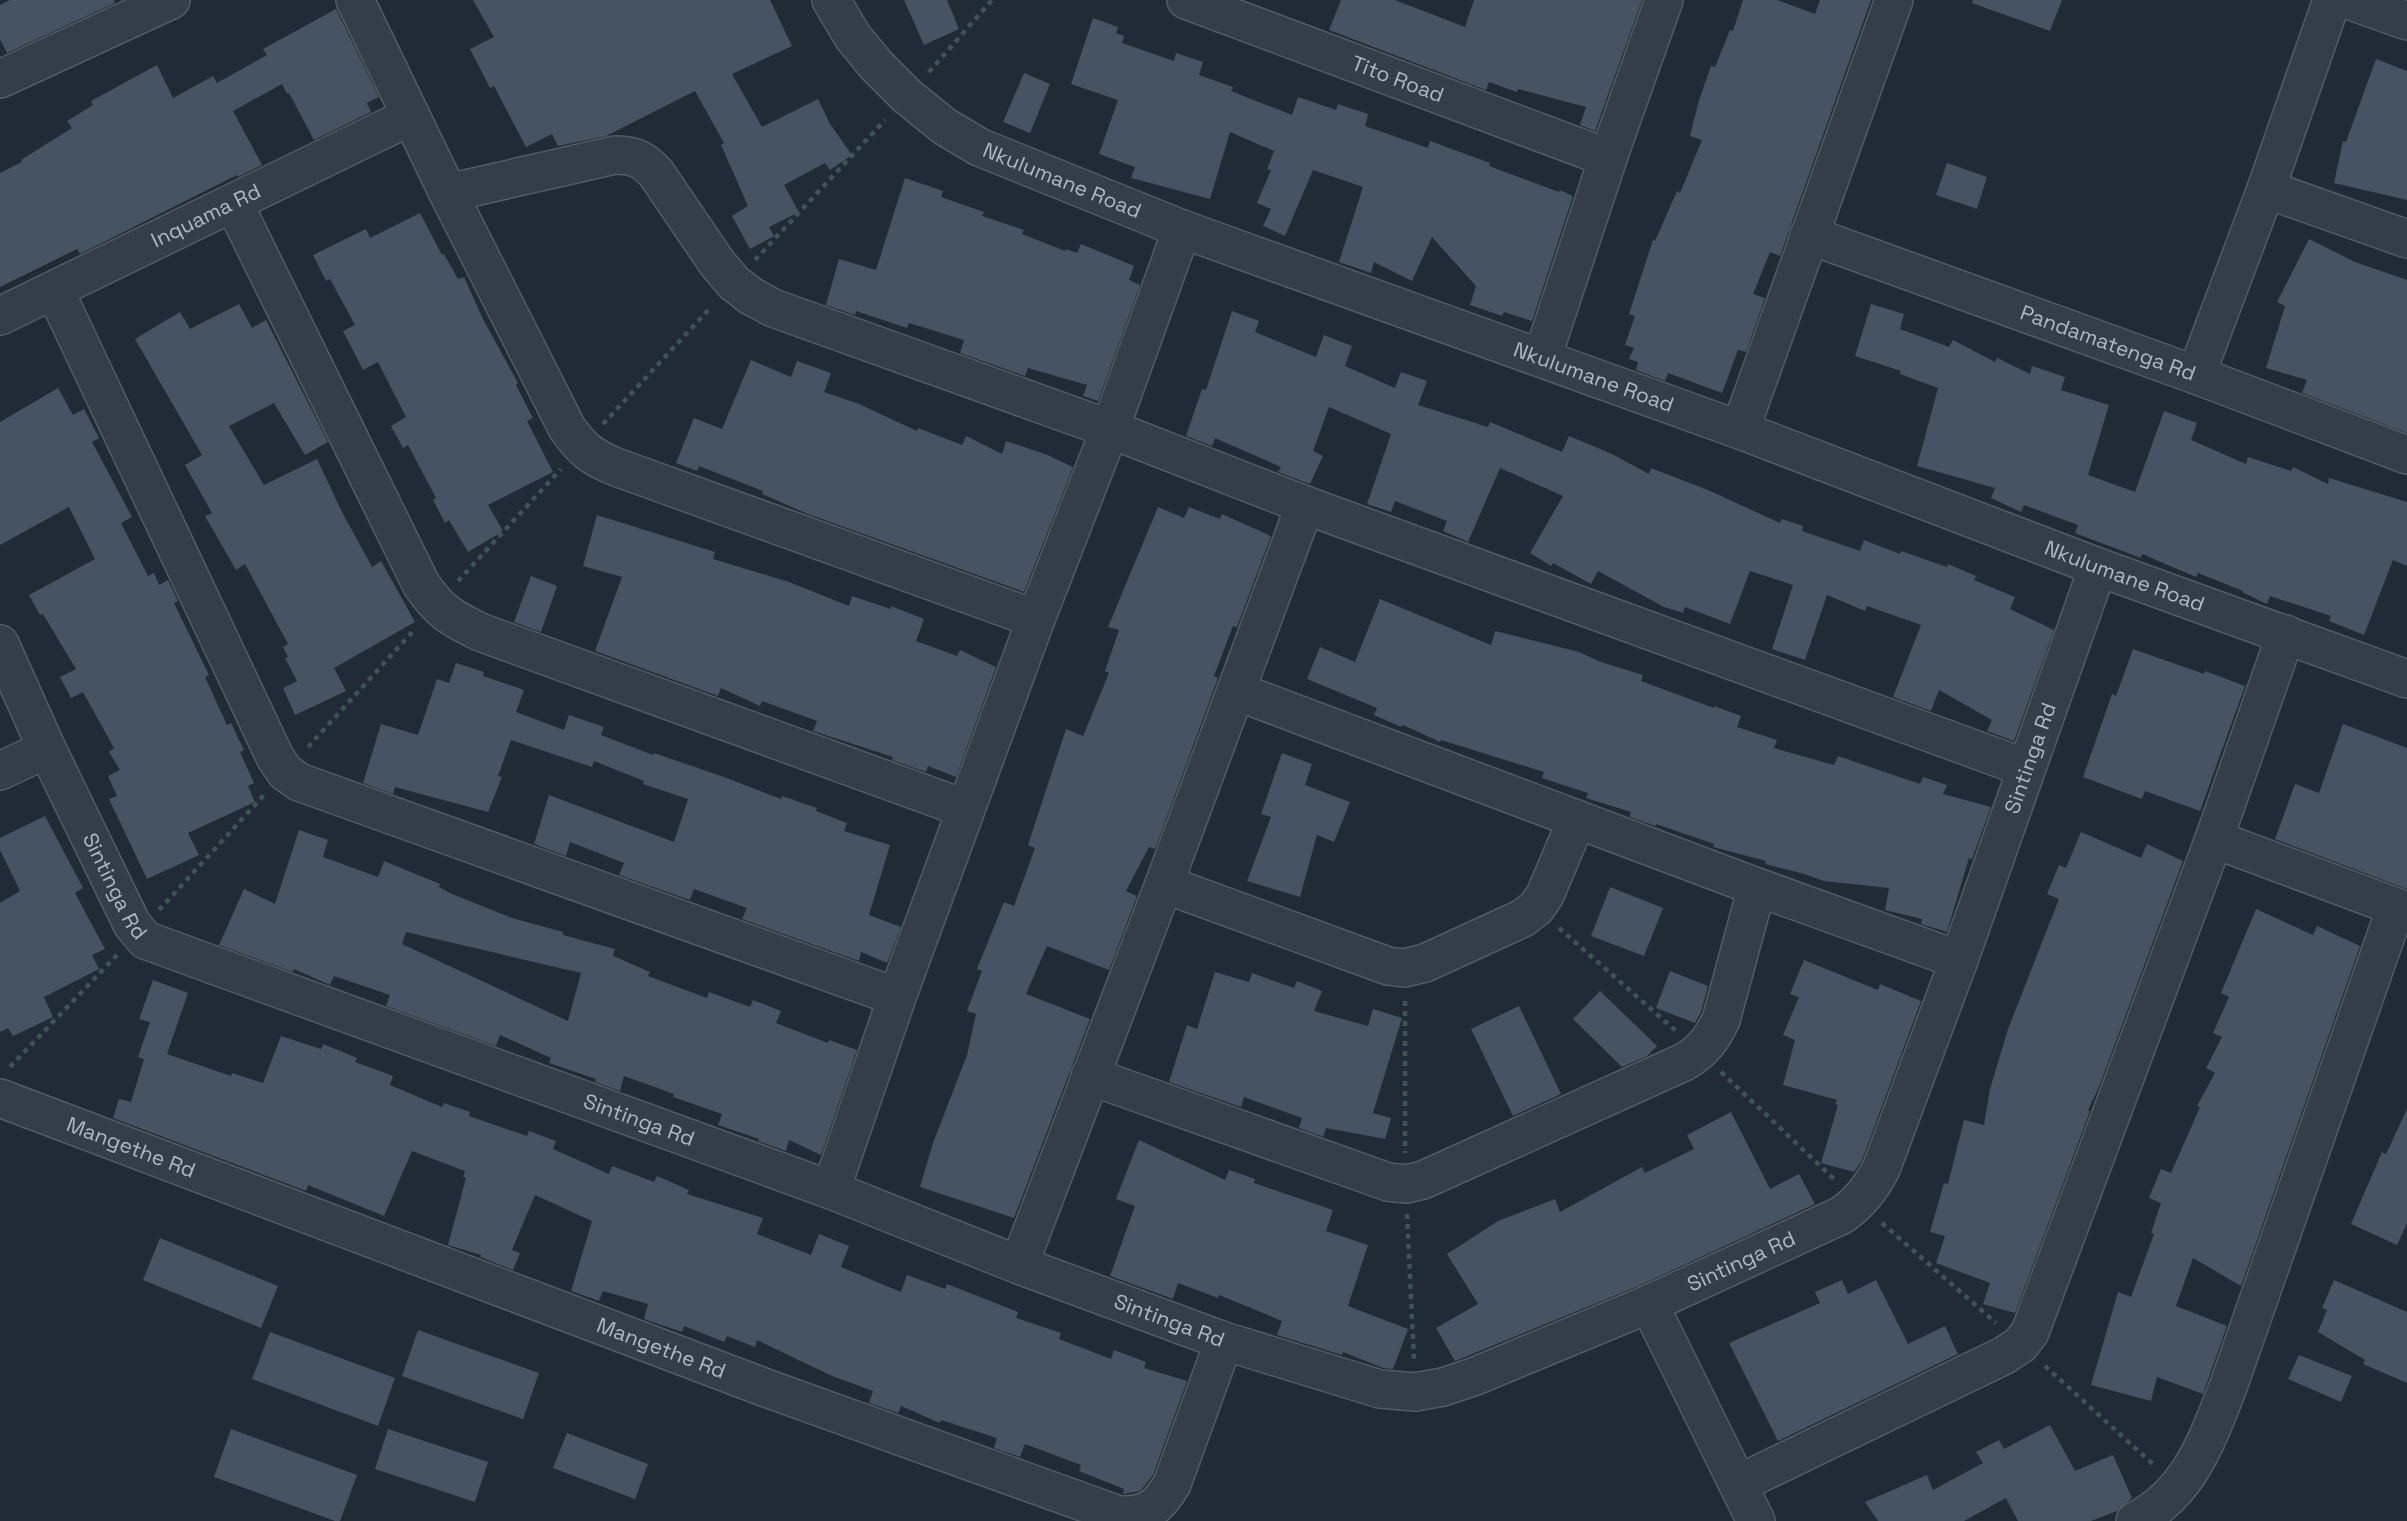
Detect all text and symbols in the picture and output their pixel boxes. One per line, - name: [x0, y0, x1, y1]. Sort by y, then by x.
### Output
- street label: Tito Road: [1348, 49, 1448, 108]
- street label: Nkulumane Road: [979, 136, 1145, 224]
- street label: Inquama Rd: [146, 177, 265, 253]
- street label: Pandamatenga Rd: [2017, 299, 2200, 387]
- street label: Nkulumane Road: [1510, 336, 1678, 418]
- street label: Nkulumane Road: [2041, 534, 2208, 618]
- street label: Sintinga Rd: [1998, 699, 2062, 817]
- street label: Sintinga Rd: [77, 828, 153, 945]
- street label: Sintinga Rd: [580, 1087, 698, 1152]
- street label: Mangethe Rd: [63, 1110, 199, 1184]
- street label: Sintinga Rd: [1683, 1224, 1799, 1298]
- street label: Sintinga Rd: [1110, 1287, 1229, 1353]
- street label: Mangethe Rd: [593, 1311, 730, 1385]

